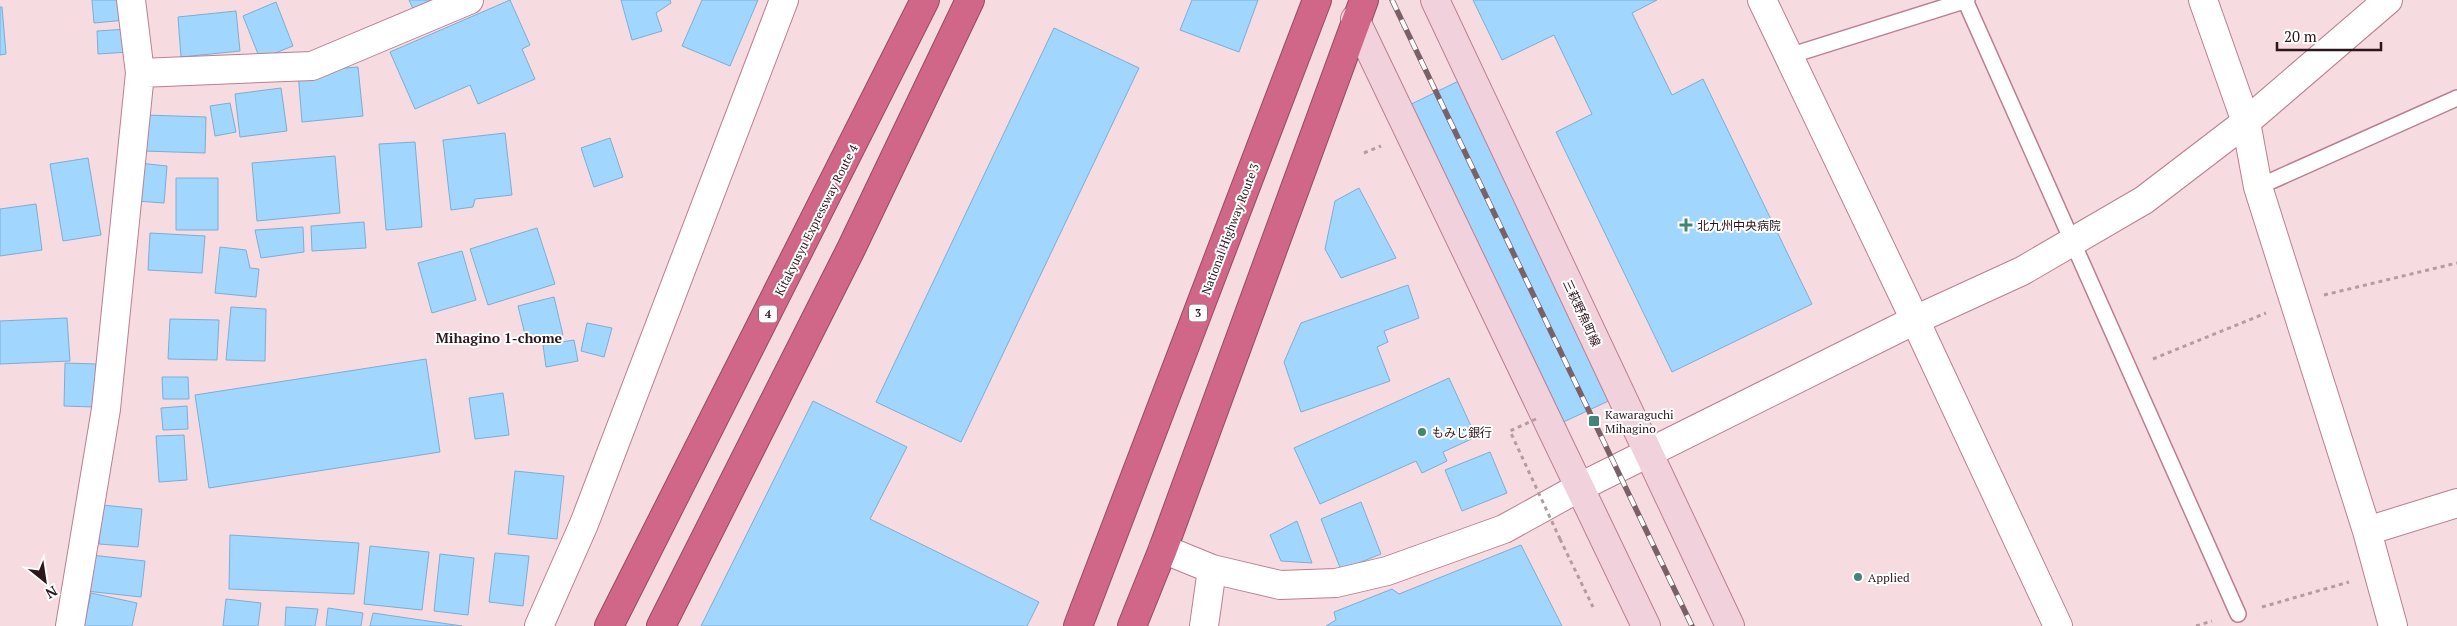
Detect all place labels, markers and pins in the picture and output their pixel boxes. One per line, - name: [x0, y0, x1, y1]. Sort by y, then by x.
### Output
- marker: 北九州中央病院: [1679, 218, 1693, 232]
- place label: 北九州中央病院: [1697, 218, 1781, 233]
- place label: Kawaraguchi Mihagino: [1605, 407, 1674, 436]
- marker: Kawaraguchi Mihagino: [1587, 414, 1601, 428]
- place label: もみじ銀行: [1432, 425, 1492, 440]
- marker: もみじ銀行: [1416, 426, 1428, 438]
- place label: Applied: [1868, 570, 1910, 585]
- marker: Applied: [1852, 571, 1864, 583]

